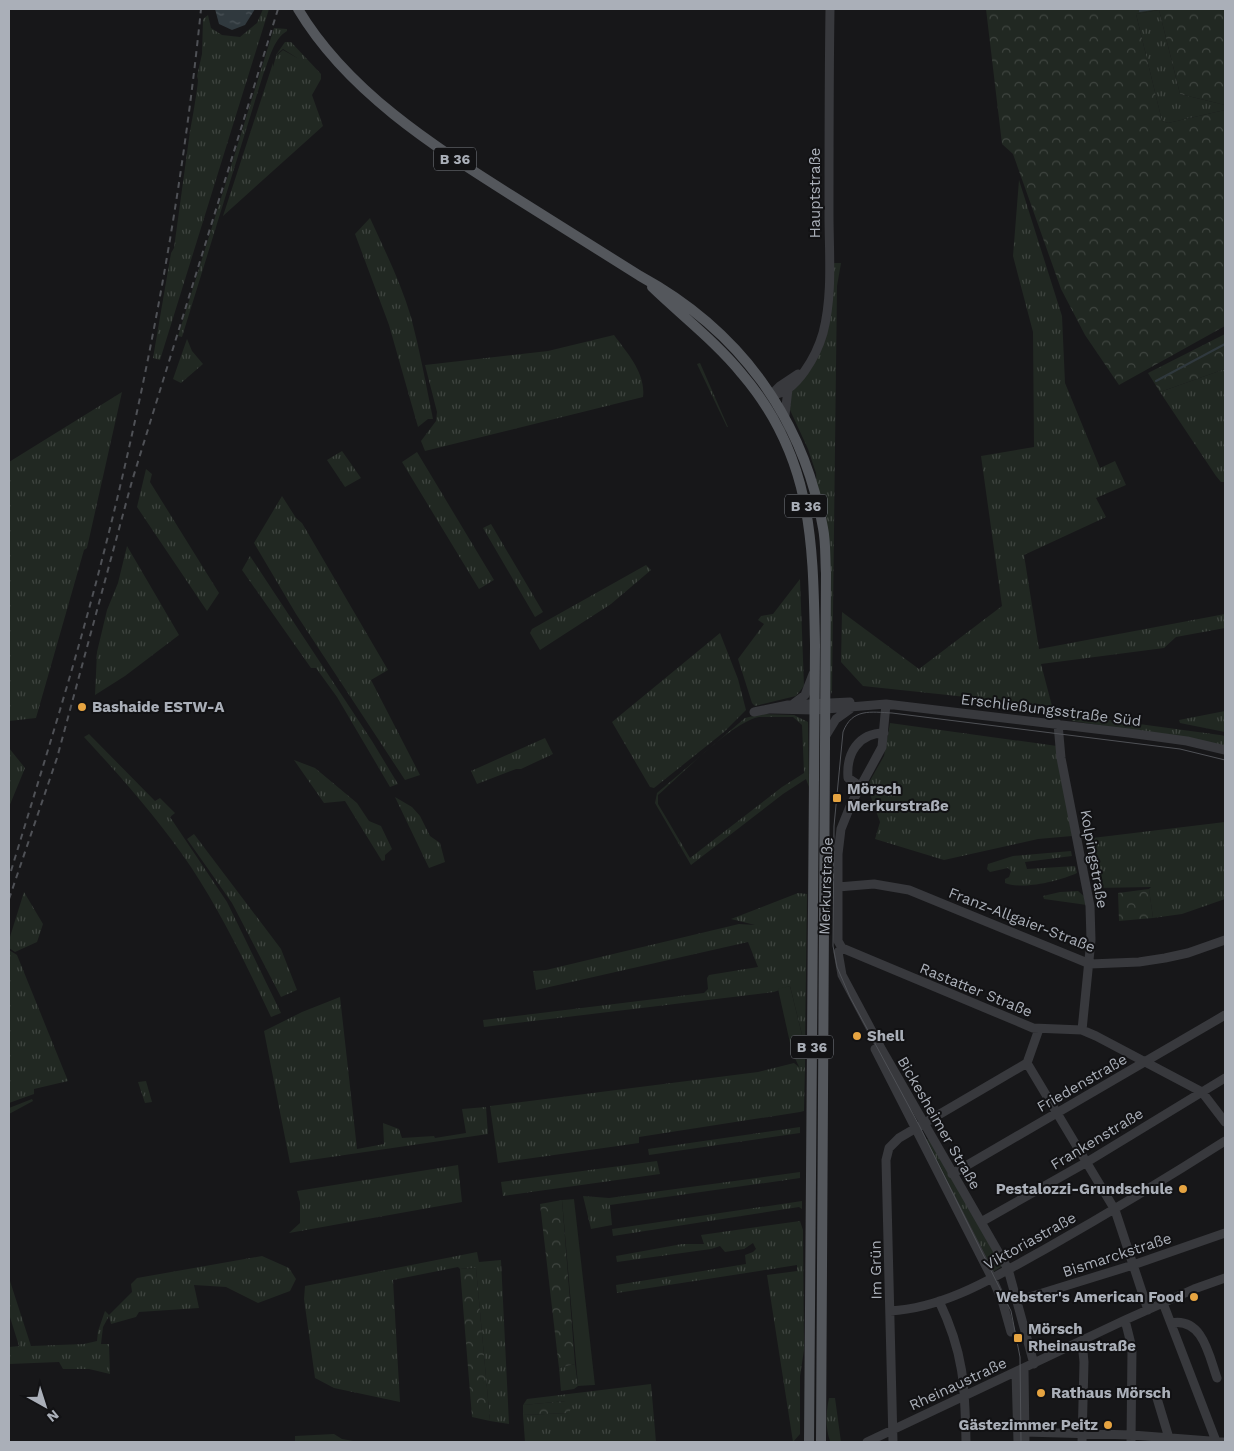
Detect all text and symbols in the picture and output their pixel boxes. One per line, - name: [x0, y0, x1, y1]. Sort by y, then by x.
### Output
- road number: B 36: [434, 148, 476, 170]
- street label: Hauptstraße: [806, 148, 824, 238]
- road number: B 36: [785, 494, 827, 518]
- street label: Erschließungsstraße Süd: [960, 690, 1142, 730]
- place label: Bashaide ESTW-A: [92, 698, 225, 716]
- marker: Bashaide ESTW-A: [76, 701, 88, 713]
- place label: Mörsch Merkurstraße: [847, 780, 949, 815]
- marker: Mörsch Merkurstraße: [831, 792, 843, 804]
- street label: Kolpingstraße: [1076, 808, 1112, 910]
- street label: Merkurstraße: [815, 837, 837, 935]
- street label: Franz-Allgaier-Straße: [946, 884, 1098, 956]
- street label: Rastatter Straße: [917, 959, 1035, 1021]
- place label: Shell: [867, 1027, 905, 1045]
- marker: Shell: [851, 1030, 863, 1042]
- road number: B 36: [791, 1036, 833, 1058]
- street label: Friedenstraße: [1034, 1050, 1130, 1116]
- street label: Bickesheimer Straße: [893, 1053, 985, 1193]
- street label: Frankenstraße: [1047, 1104, 1147, 1174]
- place label: Pestalozzi-Grundschule: [996, 1180, 1173, 1198]
- marker: Pestalozzi-Grundschule: [1177, 1183, 1189, 1195]
- street label: Viktoriastraße: [981, 1208, 1079, 1274]
- street label: Bismarckstraße: [1060, 1229, 1174, 1281]
- street label: Im Grün: [866, 1240, 886, 1300]
- place label: Webster's American Food: [996, 1288, 1184, 1306]
- marker: Webster's American Food: [1188, 1291, 1200, 1303]
- place label: Mörsch Rheinaustraße: [1028, 1320, 1136, 1355]
- marker: Mörsch Rheinaustraße: [1012, 1332, 1024, 1344]
- street label: Rheinaustraße: [906, 1354, 1010, 1414]
- north arrow: [20, 1381, 70, 1431]
- place label: Rathaus Mörsch: [1051, 1384, 1171, 1402]
- marker: Rathaus Mörsch: [1035, 1387, 1047, 1399]
- text: N: [44, 1407, 62, 1426]
- place label: Gästezimmer Peitz: [959, 1416, 1098, 1434]
- marker: Gästezimmer Peitz: [1102, 1419, 1114, 1431]

